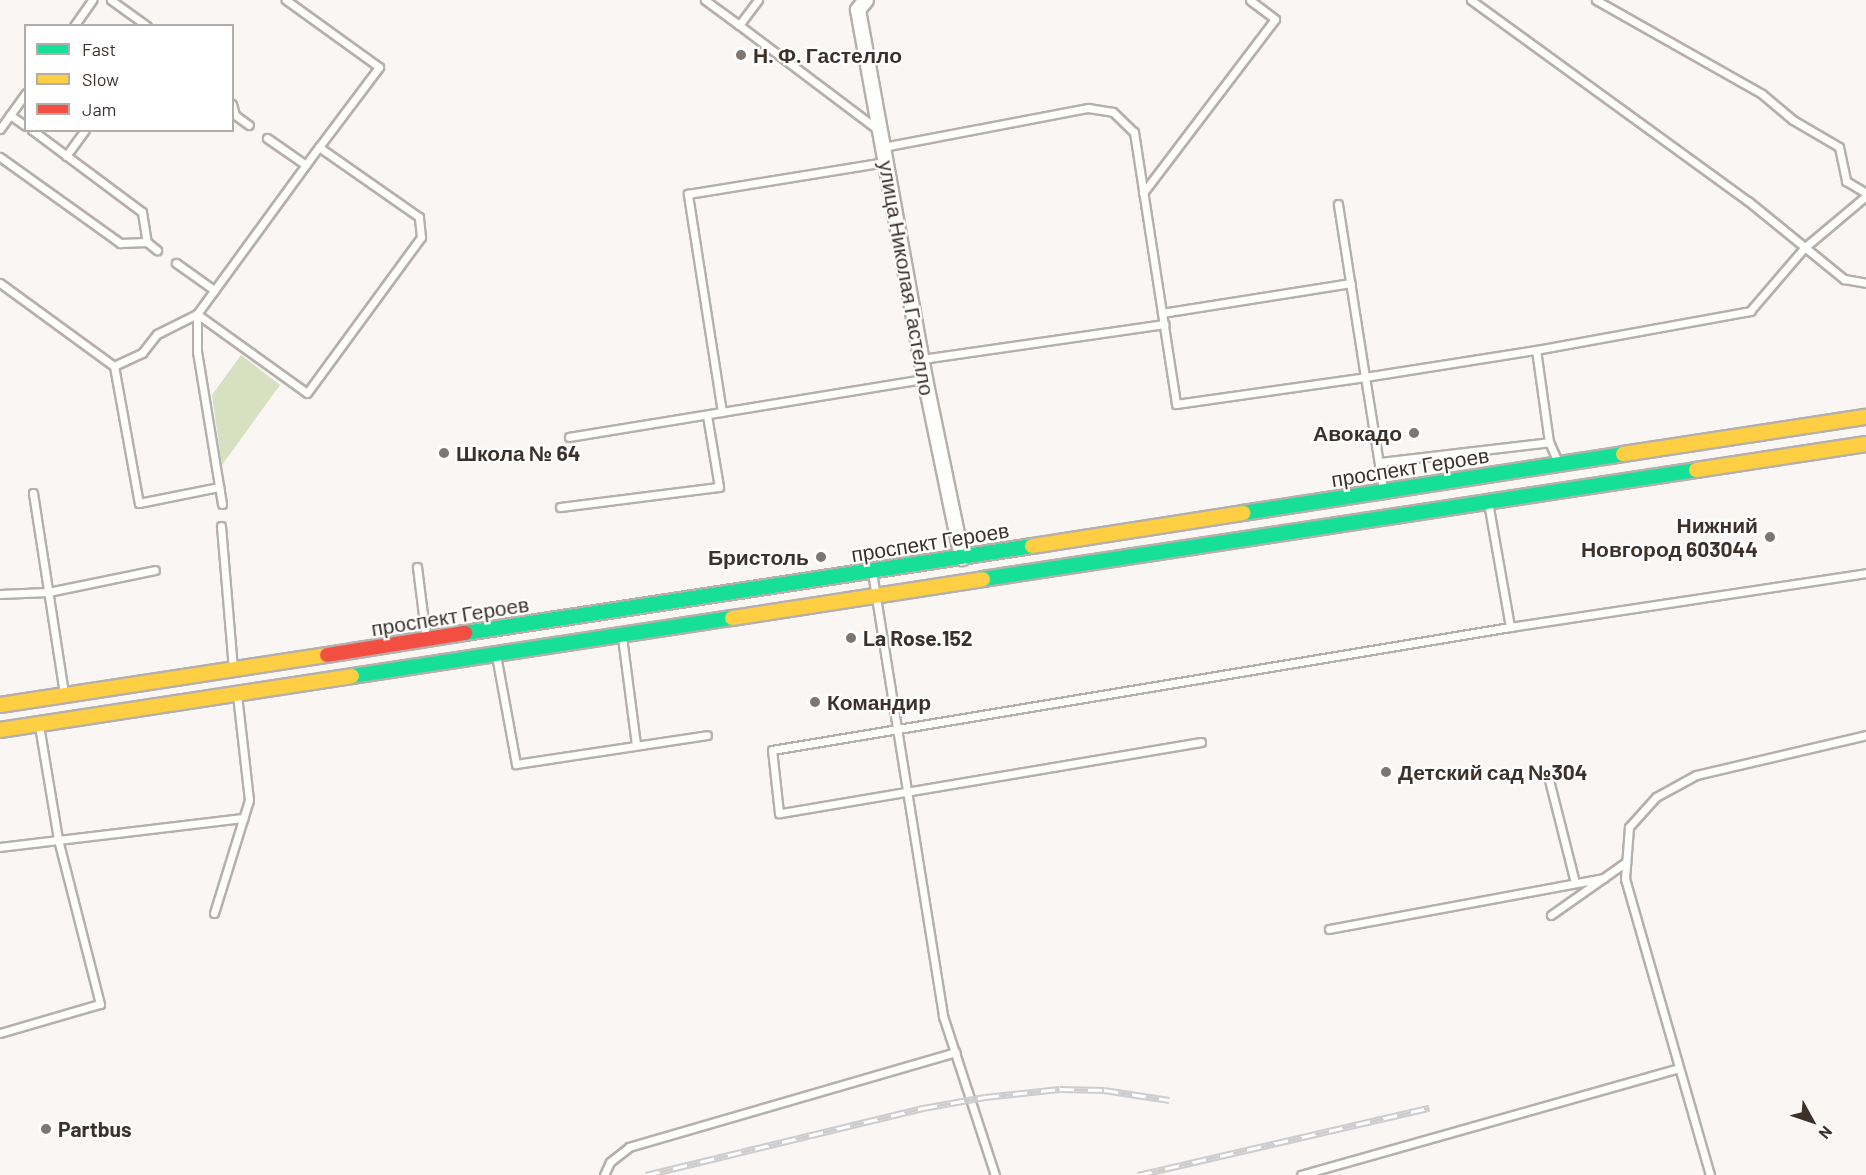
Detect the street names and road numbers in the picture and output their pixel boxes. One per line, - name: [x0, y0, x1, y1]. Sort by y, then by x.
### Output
- street label: улица Николая Гастелло: [874, 159, 940, 397]
- street label: проспект Героев: [1329, 442, 1491, 492]
- street label: проспект Героев: [849, 517, 1011, 567]
- street label: проспект Героев: [369, 591, 531, 641]

